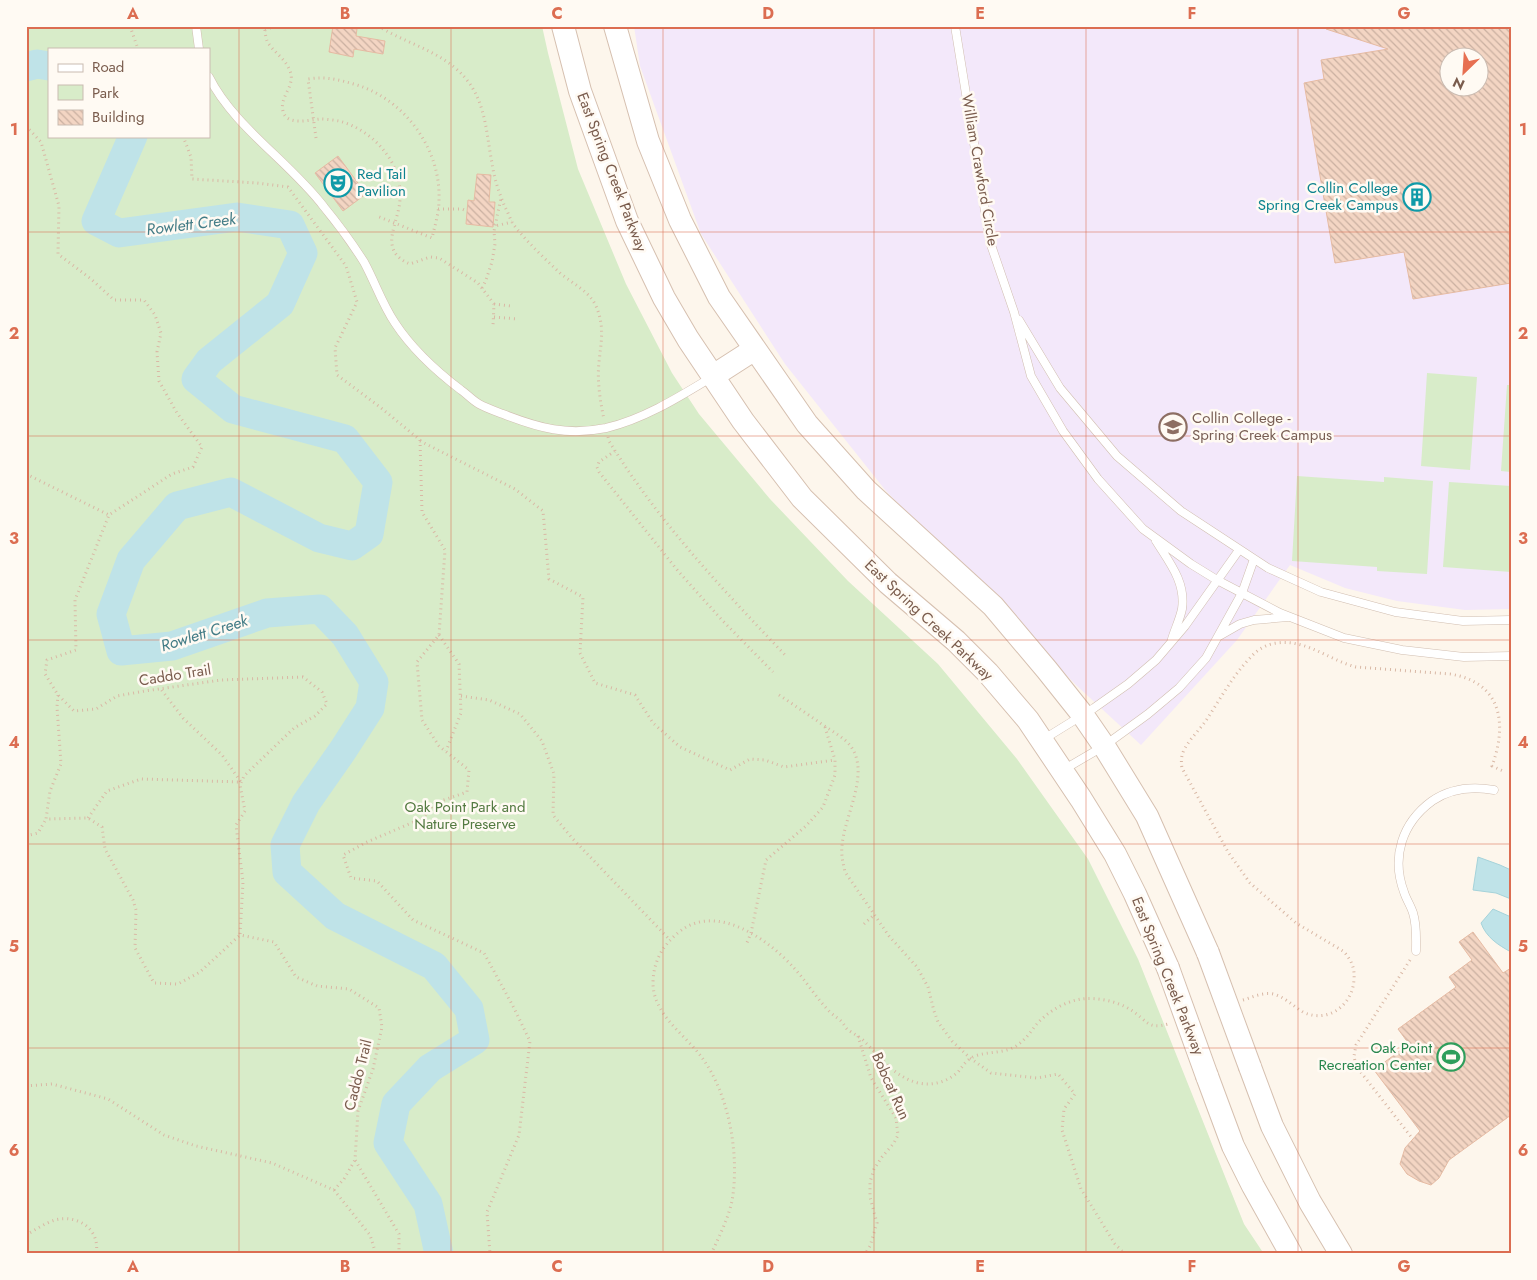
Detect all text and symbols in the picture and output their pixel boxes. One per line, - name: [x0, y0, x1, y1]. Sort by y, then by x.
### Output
- text: A: [126, 2, 139, 25]
- text: B: [340, 2, 350, 25]
- text: C: [551, 2, 563, 25]
- text: D: [762, 2, 774, 25]
- text: E: [975, 2, 985, 25]
- text: F: [1188, 2, 1196, 25]
- text: G: [1397, 2, 1411, 25]
- legend: [48, 48, 210, 138]
- north arrow: [1440, 48, 1490, 98]
- text: Road: [92, 56, 124, 78]
- text: N: [1449, 72, 1468, 95]
- text: Park: [92, 82, 119, 104]
- street label: East Spring Creek Parkway: [571, 89, 653, 255]
- street label: William Crawford Circle: [956, 92, 1004, 248]
- text: Building: [92, 106, 144, 128]
- text: 1: [10, 118, 18, 141]
- text: 1: [1519, 118, 1527, 141]
- place label: Red Tail Pavilion: [357, 163, 406, 202]
- theatre icon: Red Tail Pavilion: [323, 168, 353, 198]
- place label: Collin College Spring Creek Campus: [1258, 177, 1398, 216]
- building icon: Collin College Spring Creek Campus: [1402, 182, 1432, 212]
- water label: Rowlett Creek: [145, 207, 238, 241]
- text: 2: [9, 322, 19, 345]
- text: 2: [1518, 322, 1528, 345]
- place label: Collin College - Spring Creek Campus: [1192, 407, 1332, 446]
- school or university icon: Collin College - Spring Creek Campus: [1158, 412, 1188, 442]
- text: 3: [9, 527, 19, 550]
- text: 3: [1518, 527, 1528, 550]
- street label: East Spring Creek Parkway: [860, 554, 999, 686]
- water label: Rowlett Creek: [158, 609, 251, 657]
- street label: Caddo Trail: [137, 658, 213, 692]
- text: 4: [8, 731, 20, 754]
- text: 4: [1517, 731, 1529, 754]
- park label: Oak Point Park and Nature Preserve: [405, 796, 525, 835]
- street label: East Spring Creek Parkway: [1126, 894, 1210, 1059]
- text: 5: [9, 935, 19, 958]
- text: 5: [1518, 935, 1528, 958]
- street label: Caddo Trail: [339, 1037, 377, 1113]
- place label: Oak Point Recreation Center: [1318, 1037, 1433, 1076]
- sports icon: Oak Point Recreation Center: [1436, 1042, 1466, 1072]
- street label: Bobcat Run: [866, 1049, 916, 1123]
- text: 6: [9, 1139, 19, 1162]
- text: 6: [1518, 1139, 1528, 1162]
- text: A: [126, 1255, 139, 1278]
- text: B: [340, 1255, 350, 1278]
- text: C: [551, 1255, 563, 1278]
- text: D: [762, 1255, 774, 1278]
- text: E: [975, 1255, 985, 1278]
- text: F: [1188, 1255, 1196, 1278]
- text: G: [1397, 1255, 1411, 1278]

